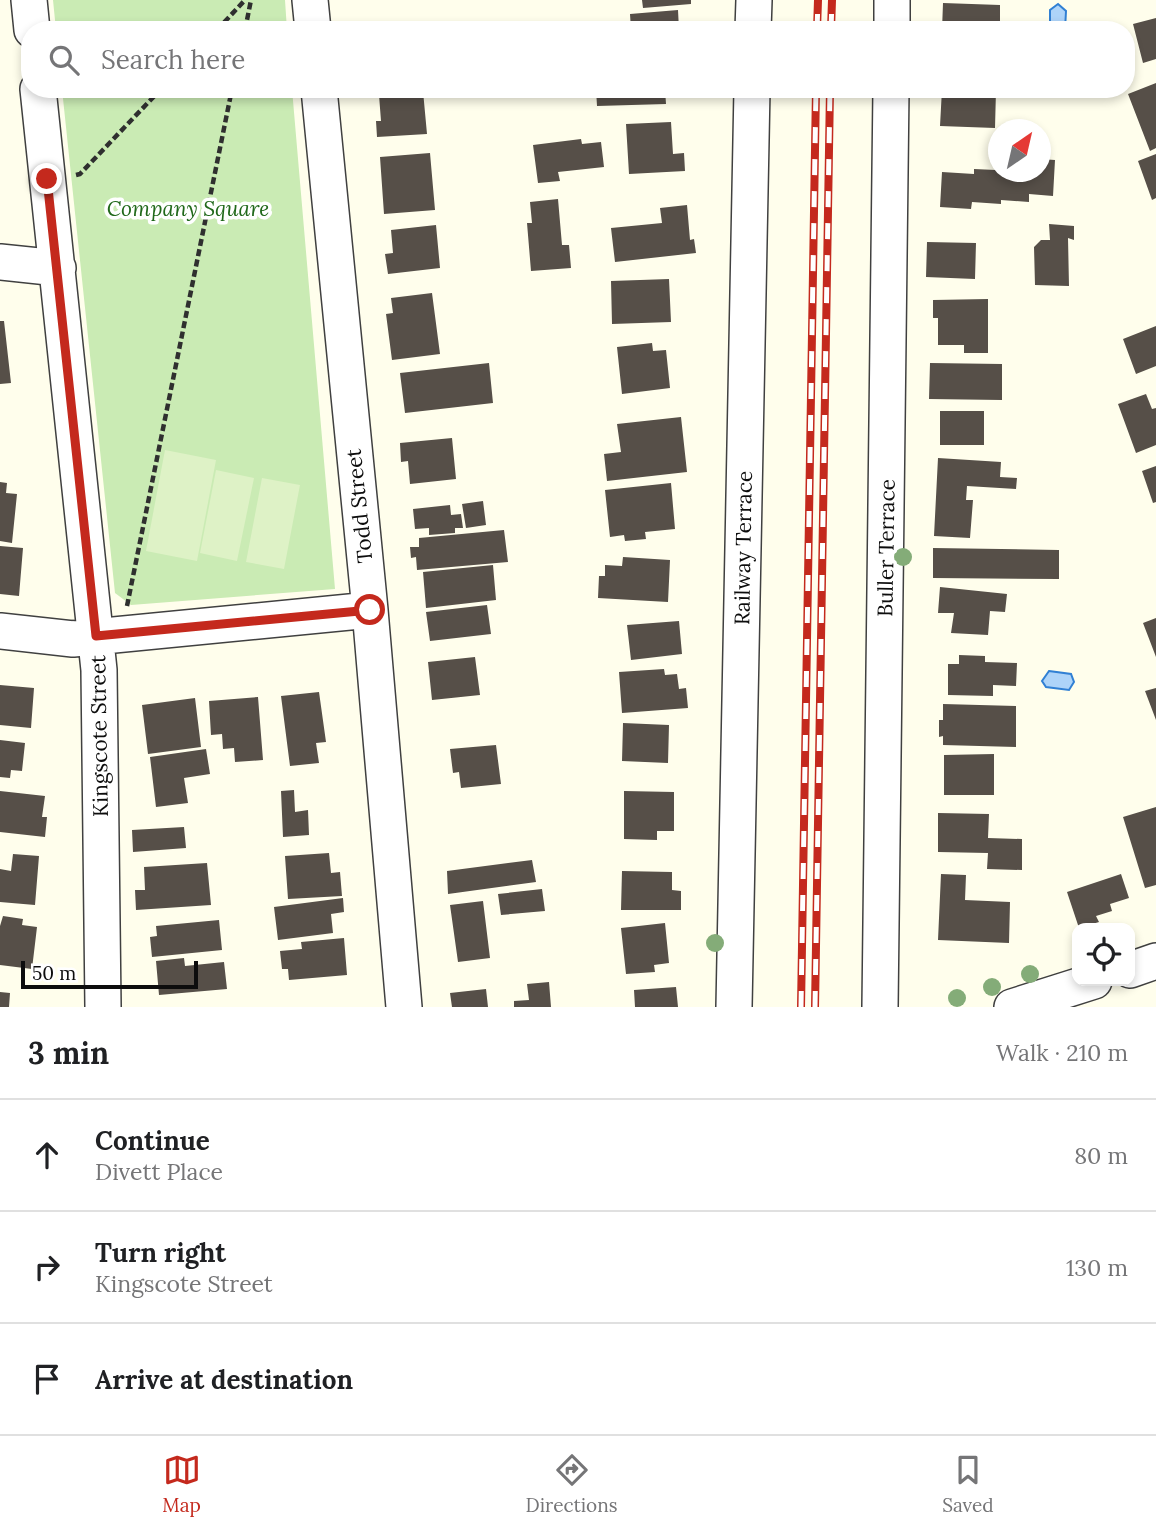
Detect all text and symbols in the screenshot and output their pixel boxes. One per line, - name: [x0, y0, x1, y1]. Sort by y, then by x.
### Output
- search box: [21, 21, 1135, 98]
- icon: search: [45, 41, 83, 79]
- text: Search here: [101, 43, 245, 76]
- north arrow: [988, 119, 1051, 182]
- route end: [31, 163, 62, 194]
- park label: Company Square: [107, 195, 269, 222]
- street label: Todd Street: [339, 447, 378, 565]
- street label: Railway Terrace: [728, 471, 758, 625]
- street label: Buller Terrace: [871, 479, 901, 617]
- route start: [354, 594, 385, 625]
- street label: Kingscote Street: [84, 654, 114, 817]
- map controls: [1072, 923, 1135, 986]
- button: locate: [1072, 923, 1135, 986]
- scale bar: [21, 958, 198, 990]
- text: 50 m: [32, 961, 76, 985]
- text: 3 min: [28, 1034, 109, 1072]
- text: Walk · 210 m: [996, 1038, 1128, 1067]
- text: Continue: [95, 1124, 210, 1157]
- icon: ahead: [28, 1136, 66, 1174]
- text: 80 m: [1074, 1141, 1128, 1170]
- text: Divett Place: [95, 1157, 223, 1186]
- text: Turn right: [95, 1236, 226, 1269]
- icon: right: [28, 1248, 66, 1286]
- text: 130 m: [1066, 1253, 1128, 1282]
- text: Kingscote Street: [95, 1269, 273, 1298]
- icon: arrive: [28, 1360, 66, 1398]
- text: Arrive at destination: [95, 1363, 353, 1396]
- tab: Map: [162, 1451, 201, 1517]
- tab: Directions: [526, 1451, 618, 1517]
- tab: Saved: [942, 1451, 994, 1517]

